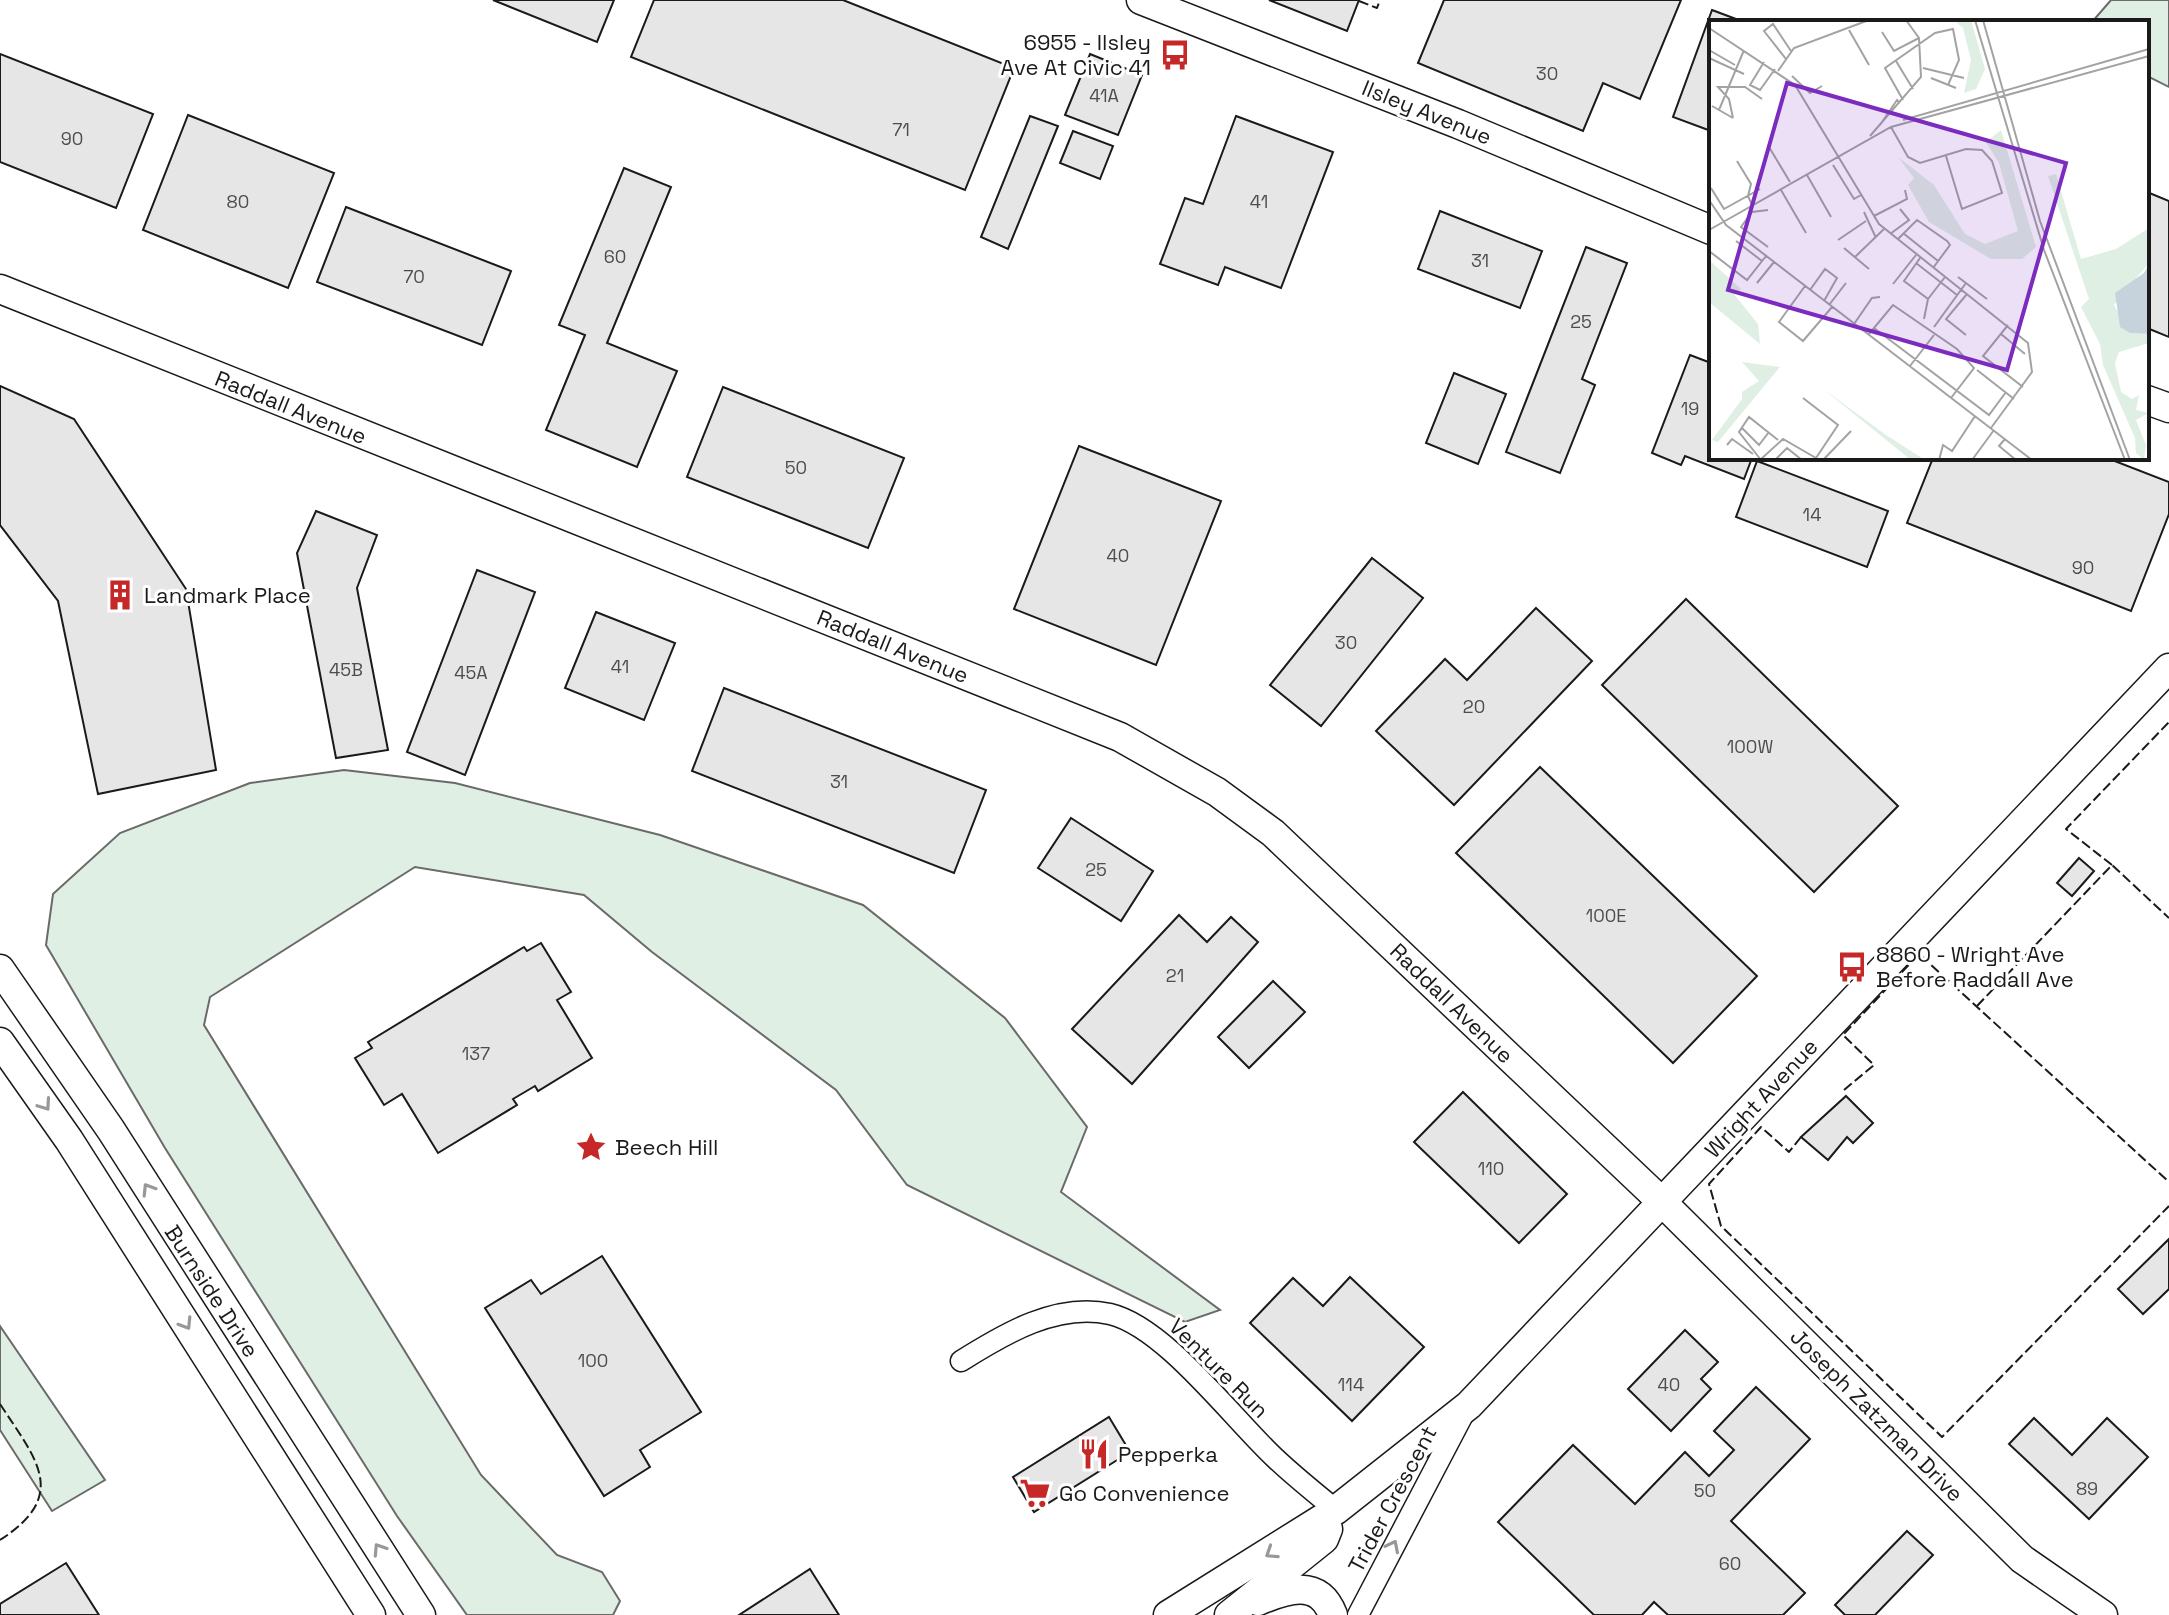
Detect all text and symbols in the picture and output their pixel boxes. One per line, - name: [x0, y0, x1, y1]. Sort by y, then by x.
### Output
- inset map: [1709, 20, 2149, 460]
- place label: 6955 - Ilsley Ave At Civic 41: [1001, 28, 1151, 81]
- bus stop icon: 6955 - Ilsley Ave At Civic 41: [1158, 38, 1192, 72]
- house number: 30: [1536, 62, 1558, 85]
- street label: Ilsley Avenue: [1358, 73, 1496, 151]
- house number: 41A: [1089, 84, 1119, 107]
- house number: 71: [892, 118, 910, 141]
- house number: 90: [61, 127, 83, 150]
- house number: 80: [227, 190, 249, 213]
- house number: 41: [1250, 190, 1268, 213]
- house number: 60: [604, 245, 626, 268]
- house number: 31: [1471, 249, 1489, 272]
- house number: 70: [403, 265, 425, 288]
- house number: 25: [1570, 310, 1592, 333]
- street label: Raddall Avenue: [211, 364, 371, 450]
- house number: 19: [1681, 397, 1699, 420]
- house number: 50: [785, 456, 807, 479]
- house number: 14: [1803, 503, 1821, 526]
- house number: 40: [1107, 544, 1129, 567]
- house number: 90: [2072, 556, 2094, 579]
- building icon: Landmark Place: [103, 578, 137, 612]
- place label: Landmark Place: [144, 581, 311, 609]
- street label: Raddall Avenue: [813, 603, 973, 689]
- house number: 30: [1335, 631, 1357, 654]
- house number: 41: [611, 655, 629, 678]
- house number: 45B: [329, 658, 363, 681]
- house number: 45A: [454, 661, 488, 684]
- house number: 20: [1463, 695, 1485, 718]
- house number: 100W: [1727, 735, 1773, 758]
- house number: 31: [830, 770, 848, 793]
- house number: 25: [1085, 858, 1107, 881]
- house number: 100E: [1586, 904, 1626, 927]
- street label: Raddall Avenue: [1384, 937, 1520, 1069]
- place label: 8860 - Wright Ave Before Raddall Ave: [1876, 940, 2074, 993]
- bus stop icon: 8860 - Wright Ave Before Raddall Ave: [1835, 950, 1869, 984]
- house number: 21: [1166, 964, 1184, 987]
- street label: Wright Avenue: [1698, 1032, 1824, 1164]
- house number: 137: [462, 1042, 490, 1065]
- one-way arrow: [35, 1097, 50, 1111]
- place icon: Beech Hill: [574, 1130, 608, 1164]
- place label: Beech Hill: [615, 1133, 719, 1161]
- house number: 110: [1478, 1157, 1504, 1180]
- one-way arrow: [142, 1183, 157, 1198]
- street label: Burnside Drive: [159, 1219, 265, 1363]
- street label: Venture Run: [1163, 1312, 1275, 1424]
- one-way arrow: [176, 1315, 191, 1330]
- street label: Joseph Zatzman Drive: [1784, 1322, 1970, 1508]
- house number: 100: [578, 1349, 608, 1372]
- house number: 114: [1338, 1373, 1364, 1396]
- house number: 40: [1658, 1373, 1680, 1396]
- street label: Trider Crescent: [1342, 1421, 1442, 1577]
- restaurant icon: Pepperka: [1077, 1437, 1111, 1471]
- place label: Pepperka: [1118, 1440, 1218, 1468]
- supermarket icon: Go Convenience: [1018, 1476, 1052, 1510]
- house number: 89: [2076, 1477, 2098, 1500]
- place label: Go Convenience: [1059, 1479, 1230, 1507]
- house number: 50: [1694, 1479, 1716, 1502]
- one-way arrow: [1384, 1539, 1399, 1554]
- one-way arrow: [373, 1544, 388, 1558]
- one-way arrow: [1265, 1544, 1280, 1559]
- house number: 60: [1719, 1552, 1741, 1575]

